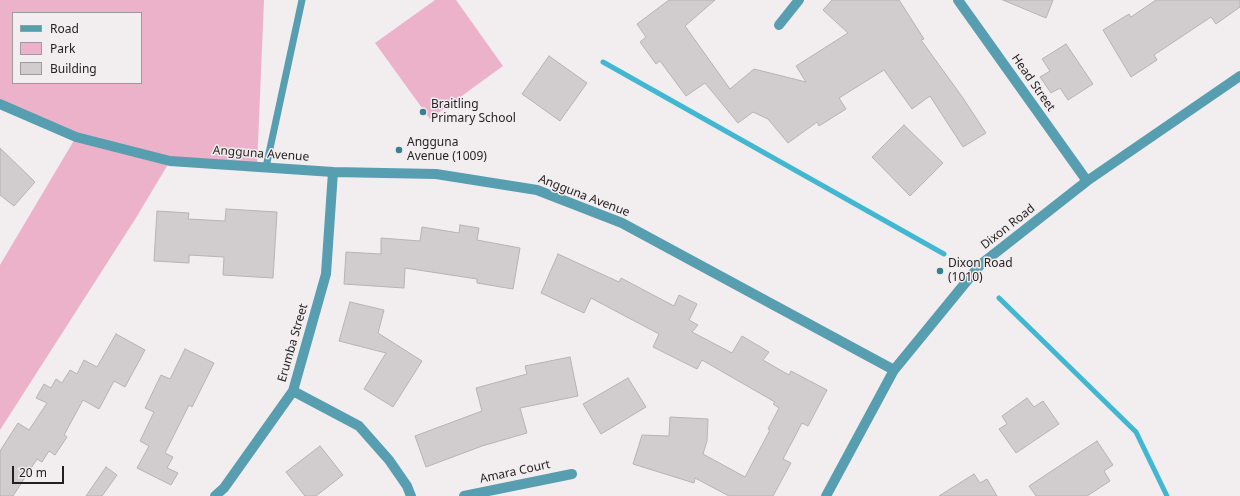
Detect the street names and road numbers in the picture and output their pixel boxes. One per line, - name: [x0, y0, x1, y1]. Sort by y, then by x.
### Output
- street label: Head Street: [1008, 52, 1058, 114]
- street label: Angguna Avenue: [212, 143, 310, 165]
- street label: Angguna Avenue: [536, 172, 632, 220]
- street label: Dixon Road: [978, 201, 1038, 253]
- street label: Erumba Street: [275, 302, 311, 384]
- street label: Amara Court: [478, 457, 552, 487]

